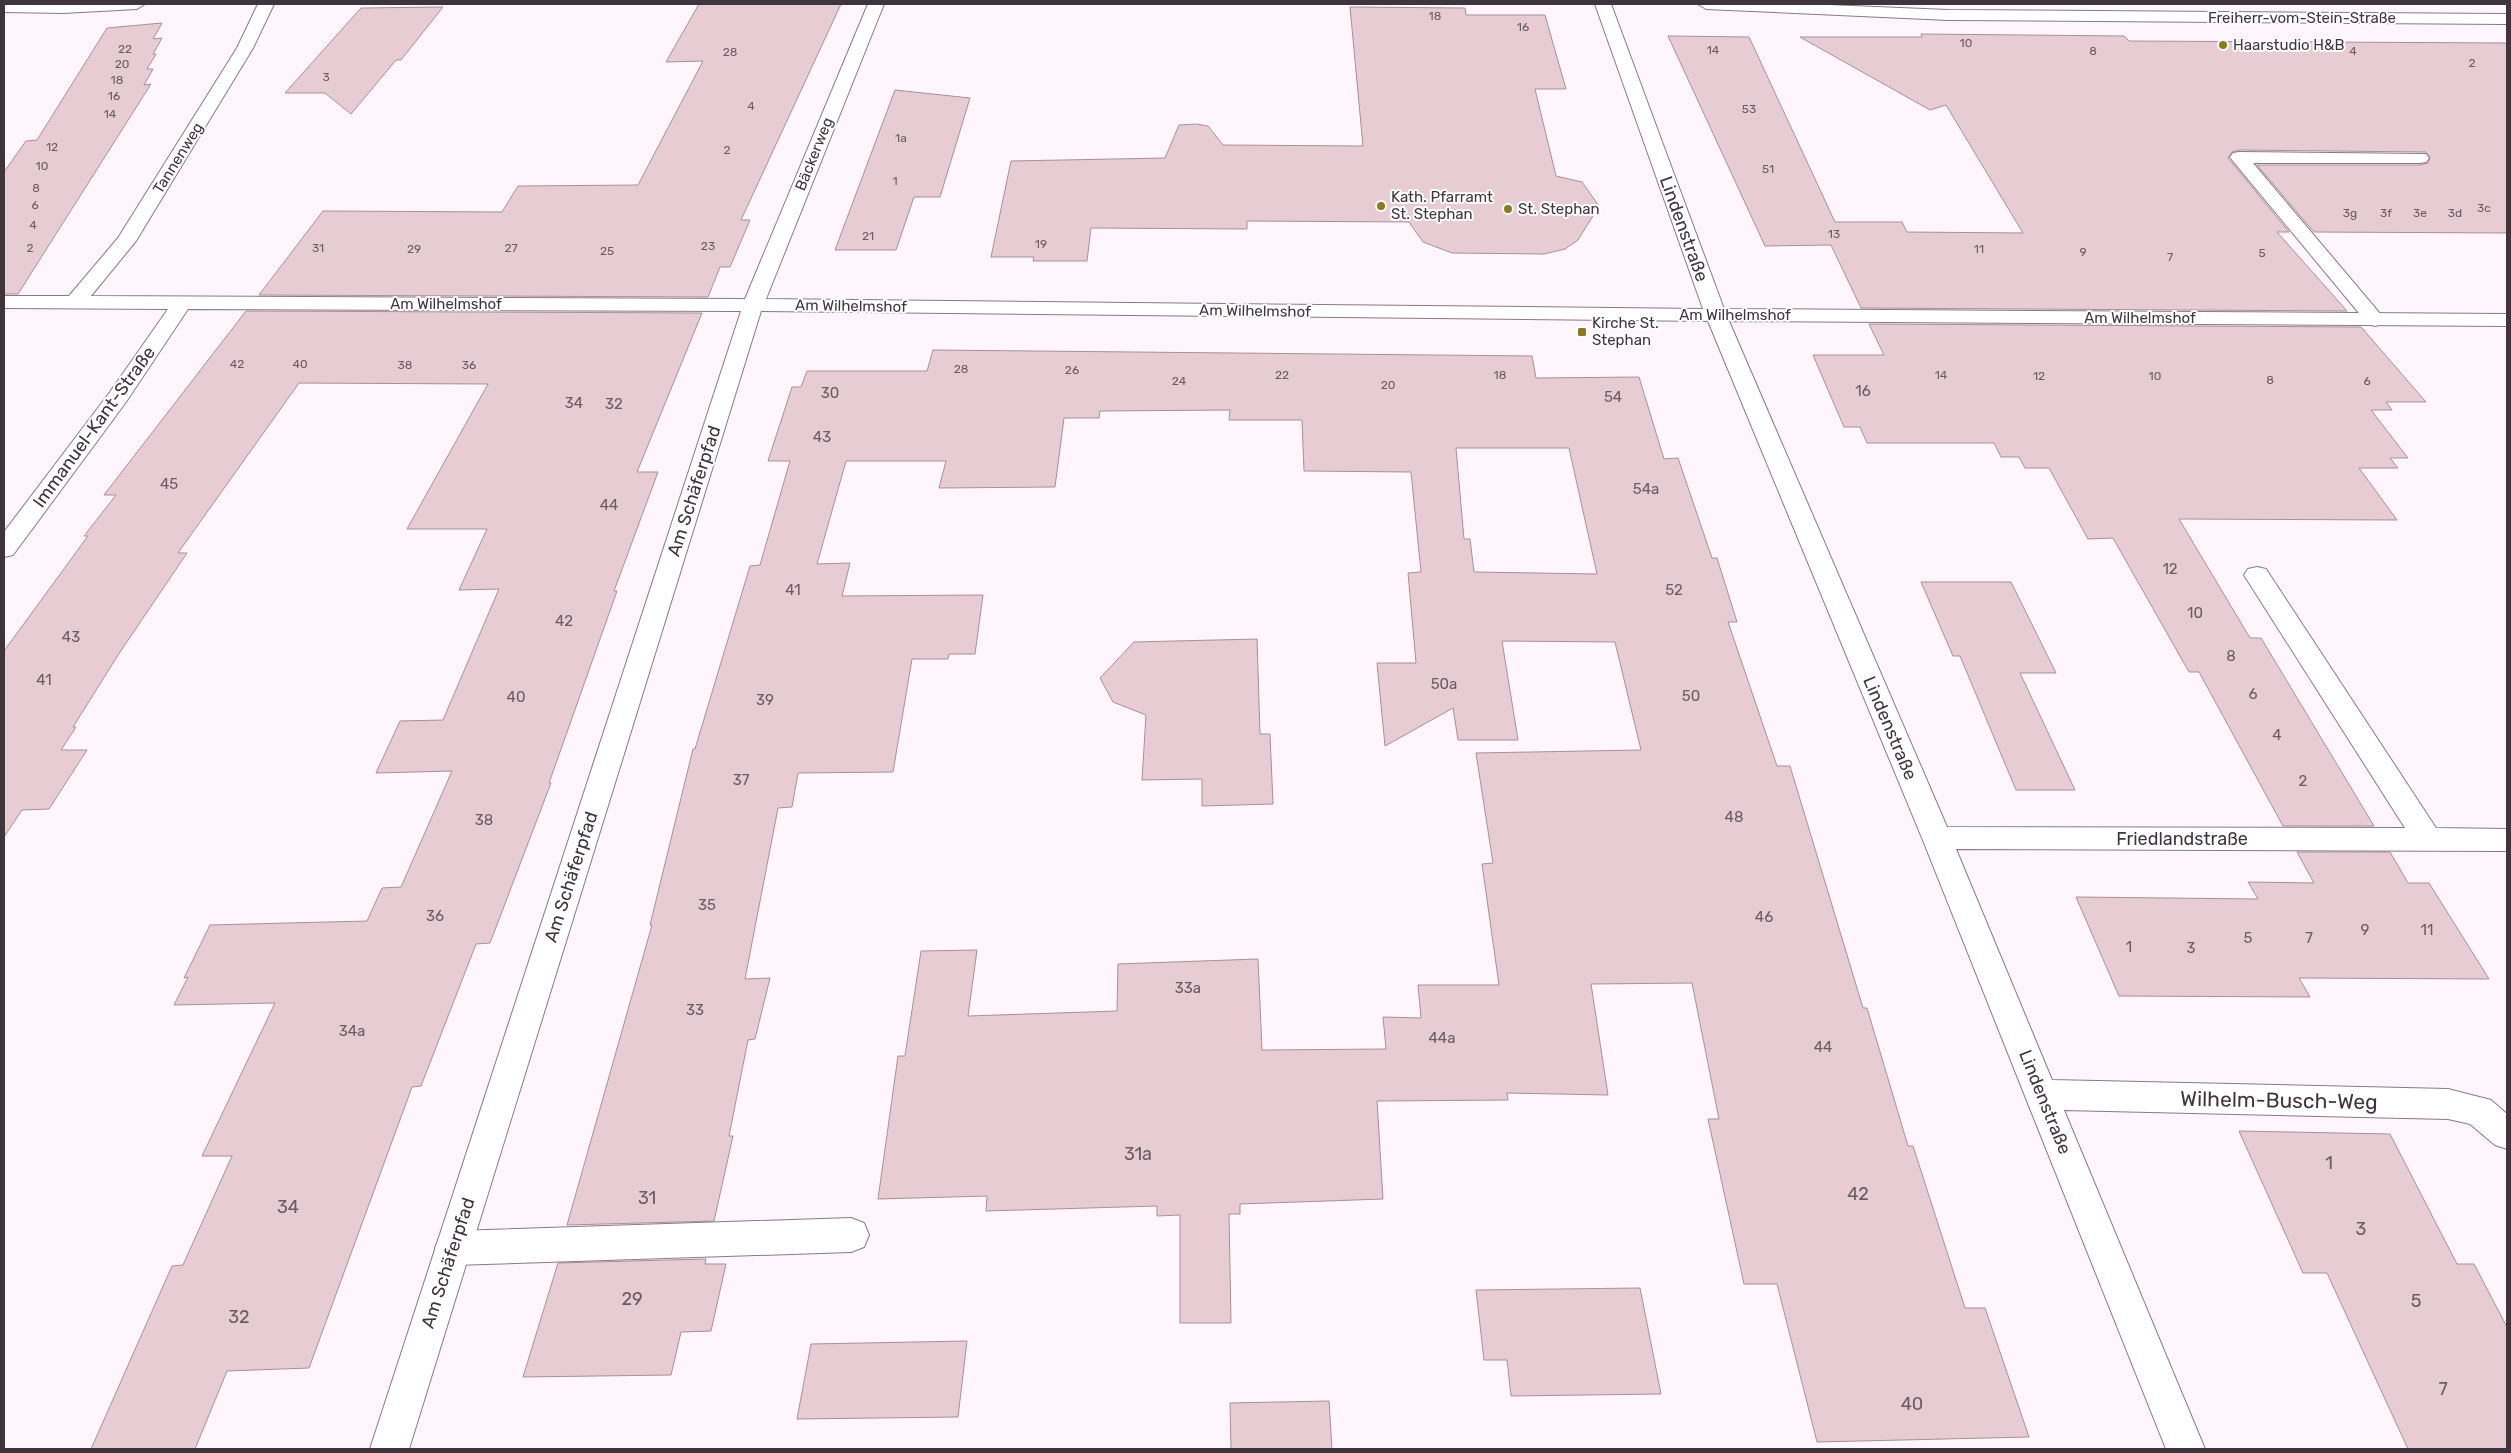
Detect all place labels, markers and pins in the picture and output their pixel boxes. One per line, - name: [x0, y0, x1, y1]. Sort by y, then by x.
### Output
- place label: Haarstudio H&B: [2233, 36, 2345, 54]
- marker: Haarstudio H&B: [2217, 39, 2229, 51]
- place label: Kath. Pfarramt St. Stephan: [1391, 188, 1493, 223]
- marker: Kath. Pfarramt St. Stephan: [1375, 200, 1387, 212]
- place label: St. Stephan: [1518, 200, 1600, 218]
- marker: St. Stephan: [1502, 203, 1514, 215]
- place label: Kirche St. Stephan: [1592, 314, 1659, 349]
- marker: Kirche St. Stephan: [1576, 326, 1588, 338]

